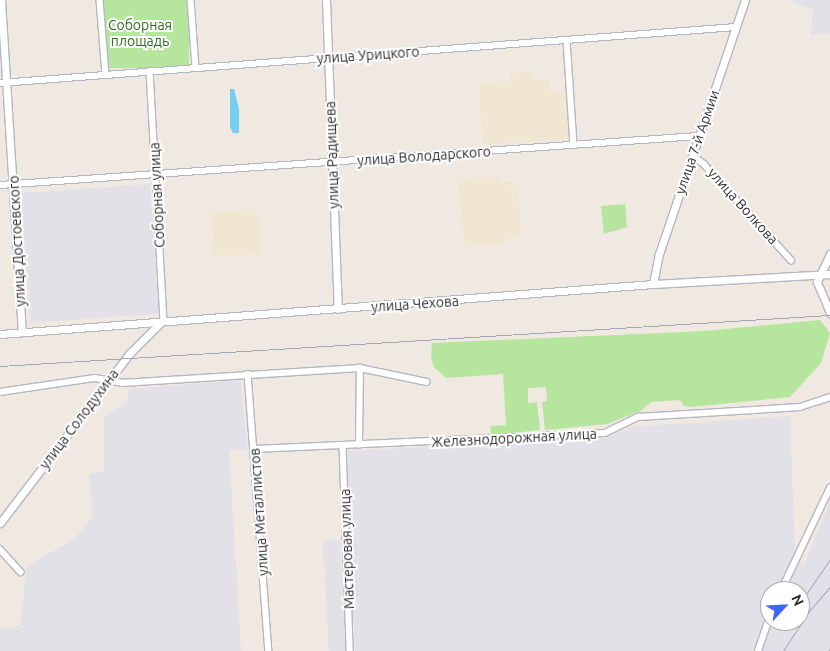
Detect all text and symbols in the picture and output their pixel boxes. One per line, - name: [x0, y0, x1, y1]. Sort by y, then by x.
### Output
- park label: Соборная площадь: [108, 17, 172, 49]
- street label: улица Урицкого: [316, 43, 420, 67]
- street label: улица 7-й Армии: [671, 88, 723, 196]
- street label: улица Радищева: [322, 101, 342, 209]
- street label: Соборная улица: [146, 142, 168, 248]
- street label: улица Володарского: [357, 143, 491, 169]
- street label: улица Волкова: [704, 164, 782, 248]
- street label: улица Достоевского: [5, 175, 29, 307]
- street label: улица Чехова: [371, 293, 459, 315]
- street label: улица Солодухина: [36, 366, 122, 472]
- street label: Железнодорожная улица: [431, 425, 597, 451]
- street label: улица Металлистов: [246, 447, 272, 577]
- street label: Мастеровая улица: [337, 489, 357, 609]
- north arrow: [760, 581, 810, 631]
- text: N: [788, 592, 807, 608]

